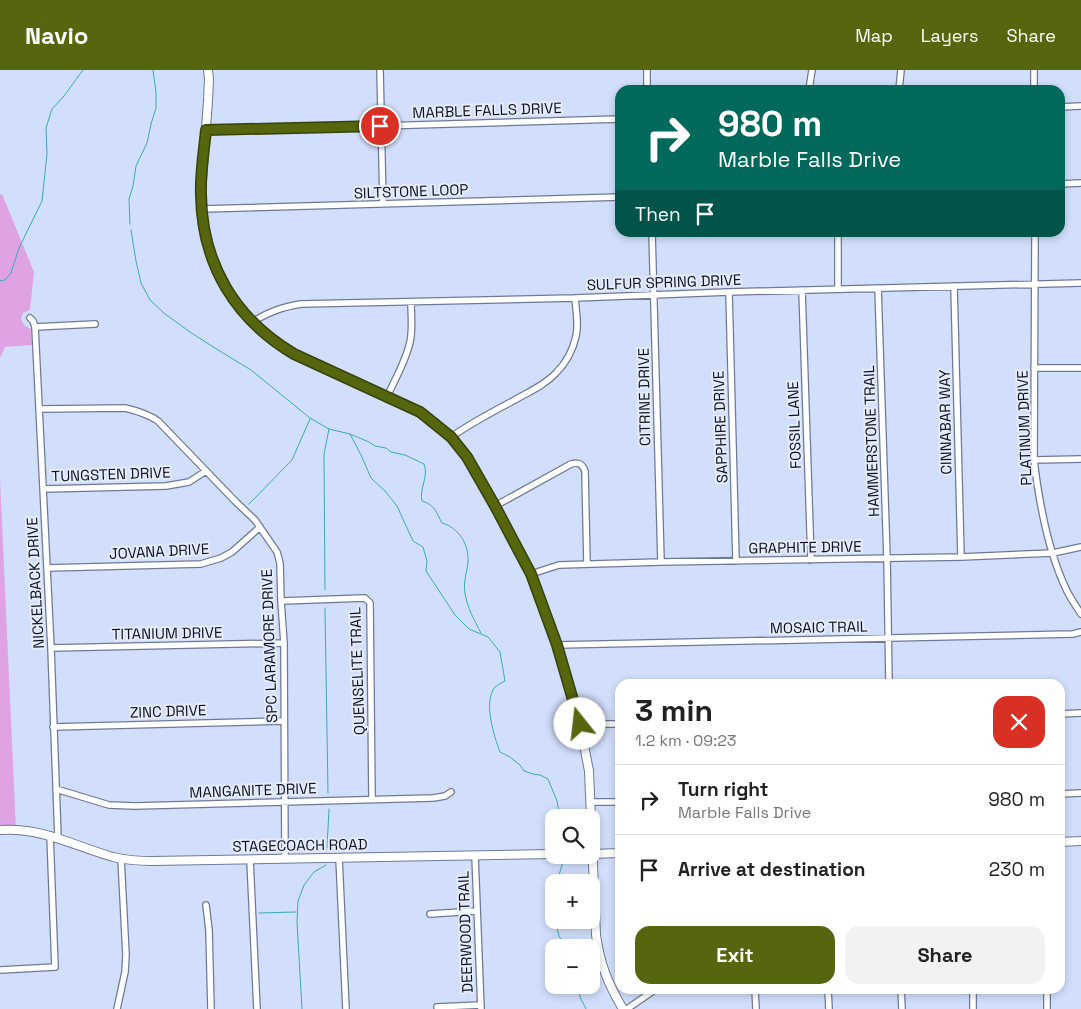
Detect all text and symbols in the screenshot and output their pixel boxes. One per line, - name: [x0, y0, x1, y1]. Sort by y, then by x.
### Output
- text: Navio: [25, 20, 89, 51]
- text: Map: [855, 24, 893, 47]
- text: Layers: [921, 24, 978, 47]
- text: Share: [1006, 24, 1056, 47]
- street label: MARBLE FALLS DRIVE: [412, 98, 562, 122]
- text: 980 m: [718, 102, 822, 146]
- pin: [359, 105, 401, 147]
- icon: right: [635, 105, 700, 170]
- icon: arrive: [366, 112, 394, 140]
- text: Marble Falls Drive: [718, 145, 901, 173]
- street label: SILTSTONE LOOP: [353, 180, 469, 202]
- icon: arrive: [691, 200, 719, 228]
- text: Then: [635, 202, 681, 227]
- street label: SULFUR SPRING DRIVE: [586, 270, 742, 294]
- street label: CITRINE DRIVE: [634, 348, 654, 446]
- street label: HAMMERSTONE TRAIL: [859, 365, 883, 517]
- street label: CINNABAR WAY: [935, 369, 955, 475]
- street label: SAPPHIRE DRIVE: [709, 370, 731, 484]
- street label: PLATINUM DRIVE: [1012, 370, 1036, 486]
- street label: FOSSIL LANE: [783, 381, 805, 469]
- street label: TUNGSTEN DRIVE: [51, 462, 171, 486]
- street label: NICKELBACK DRIVE: [22, 517, 48, 649]
- street label: GRAPHITE DRIVE: [748, 537, 862, 557]
- street label: JOVANA DRIVE: [108, 539, 210, 563]
- street label: SPC LARAMORE DRIVE: [257, 569, 281, 723]
- street label: QUENSELITE TRAIL: [345, 607, 369, 735]
- street label: MOSAIC TRAIL: [770, 617, 868, 637]
- street label: TITANIUM DRIVE: [111, 623, 223, 643]
- text: 3 min: [635, 691, 713, 730]
- button: close: [993, 696, 1045, 748]
- position arrow: [553, 697, 605, 749]
- street label: ZINC DRIVE: [129, 700, 207, 722]
- text: 1.2 km · 09:23: [635, 730, 736, 751]
- text: Turn right: [678, 777, 768, 802]
- street label: MANGANITE DRIVE: [189, 778, 317, 802]
- icon: right: [635, 786, 663, 814]
- text: 980 m: [988, 787, 1045, 812]
- text: Marble Falls Drive: [678, 802, 811, 823]
- map controls: [545, 809, 600, 994]
- button: search: [545, 809, 600, 864]
- street label: STAGECOACH ROAD: [232, 834, 368, 856]
- icon: arrive: [635, 856, 663, 884]
- text: Arrive at destination: [678, 857, 866, 882]
- text: 230 m: [989, 857, 1045, 882]
- street label: DEERWOOD TRAIL: [453, 871, 477, 993]
- button: +: [545, 874, 600, 929]
- button: Exit: [635, 926, 835, 984]
- button: Share: [845, 926, 1045, 984]
- button: −: [545, 939, 600, 994]

